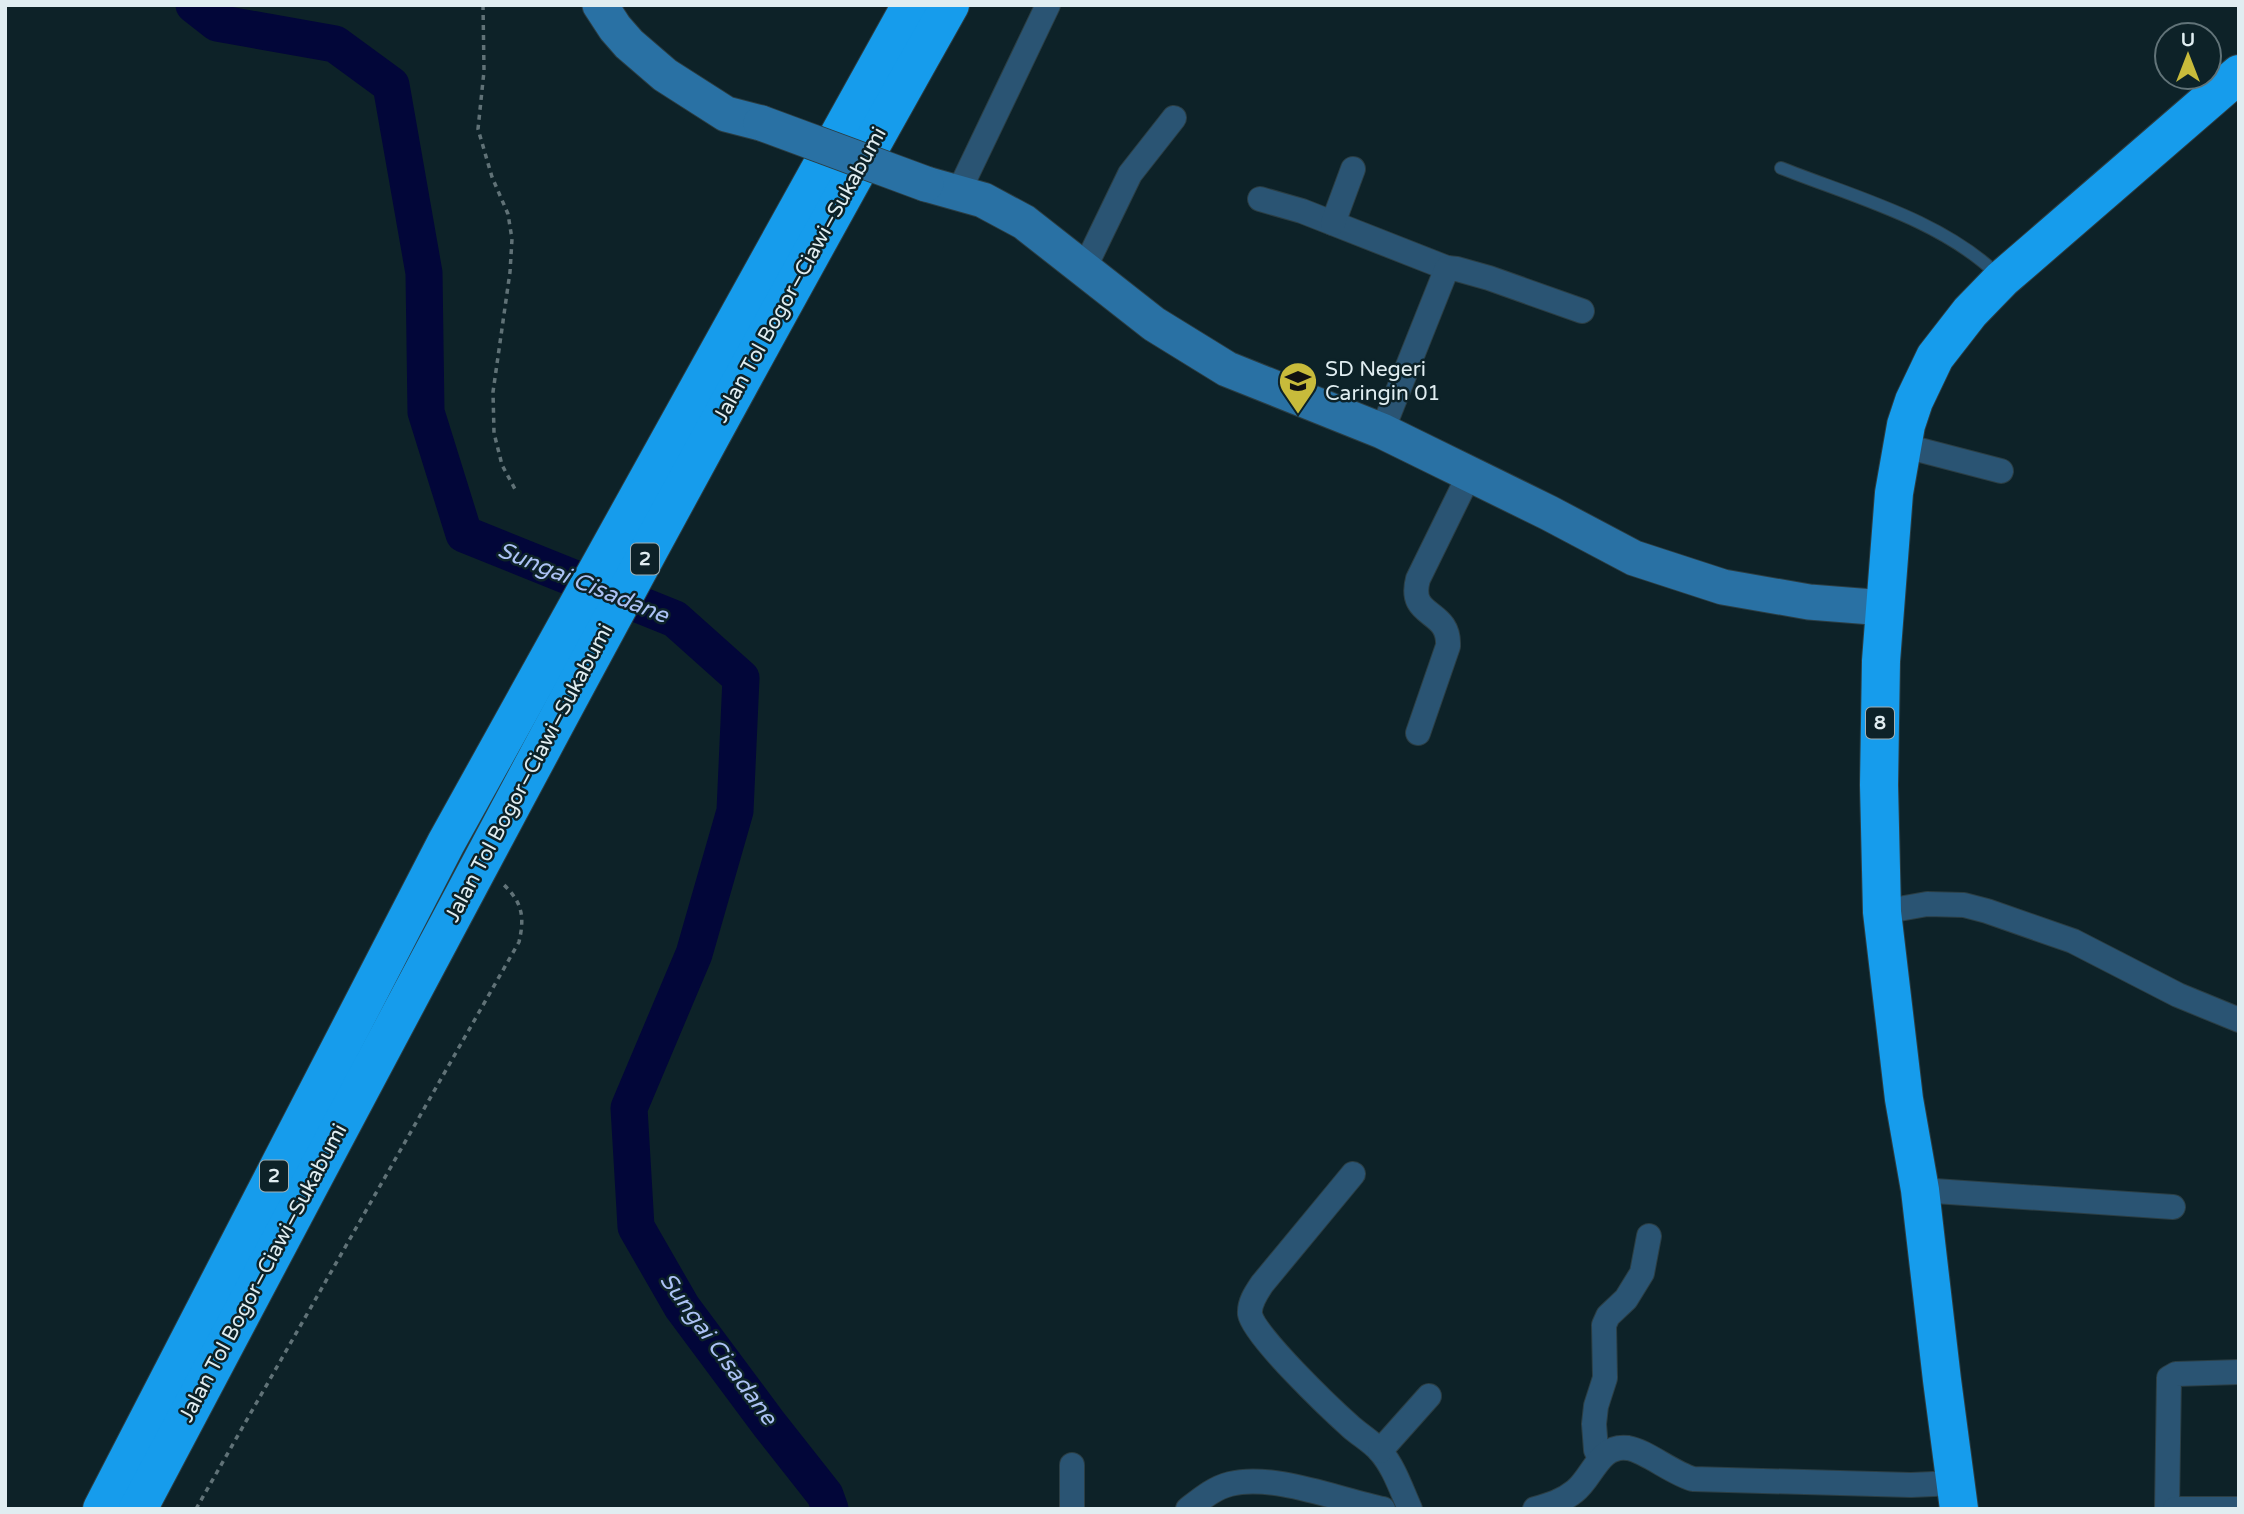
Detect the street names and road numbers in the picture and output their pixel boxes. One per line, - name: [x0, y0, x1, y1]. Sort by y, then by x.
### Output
- street label: Jalan Tol Bogor–Ciawi–Sukabumi: [708, 123, 892, 427]
- road number: 2: [631, 544, 659, 574]
- street label: Jalan Tol Bogor–Ciawi–Sukabumi: [440, 620, 618, 926]
- road number: 8: [1866, 708, 1894, 738]
- street label: Jalan Tol Bogor–Ciawi–Sukabumi: [174, 1120, 352, 1426]
- road number: 2: [260, 1160, 288, 1192]

